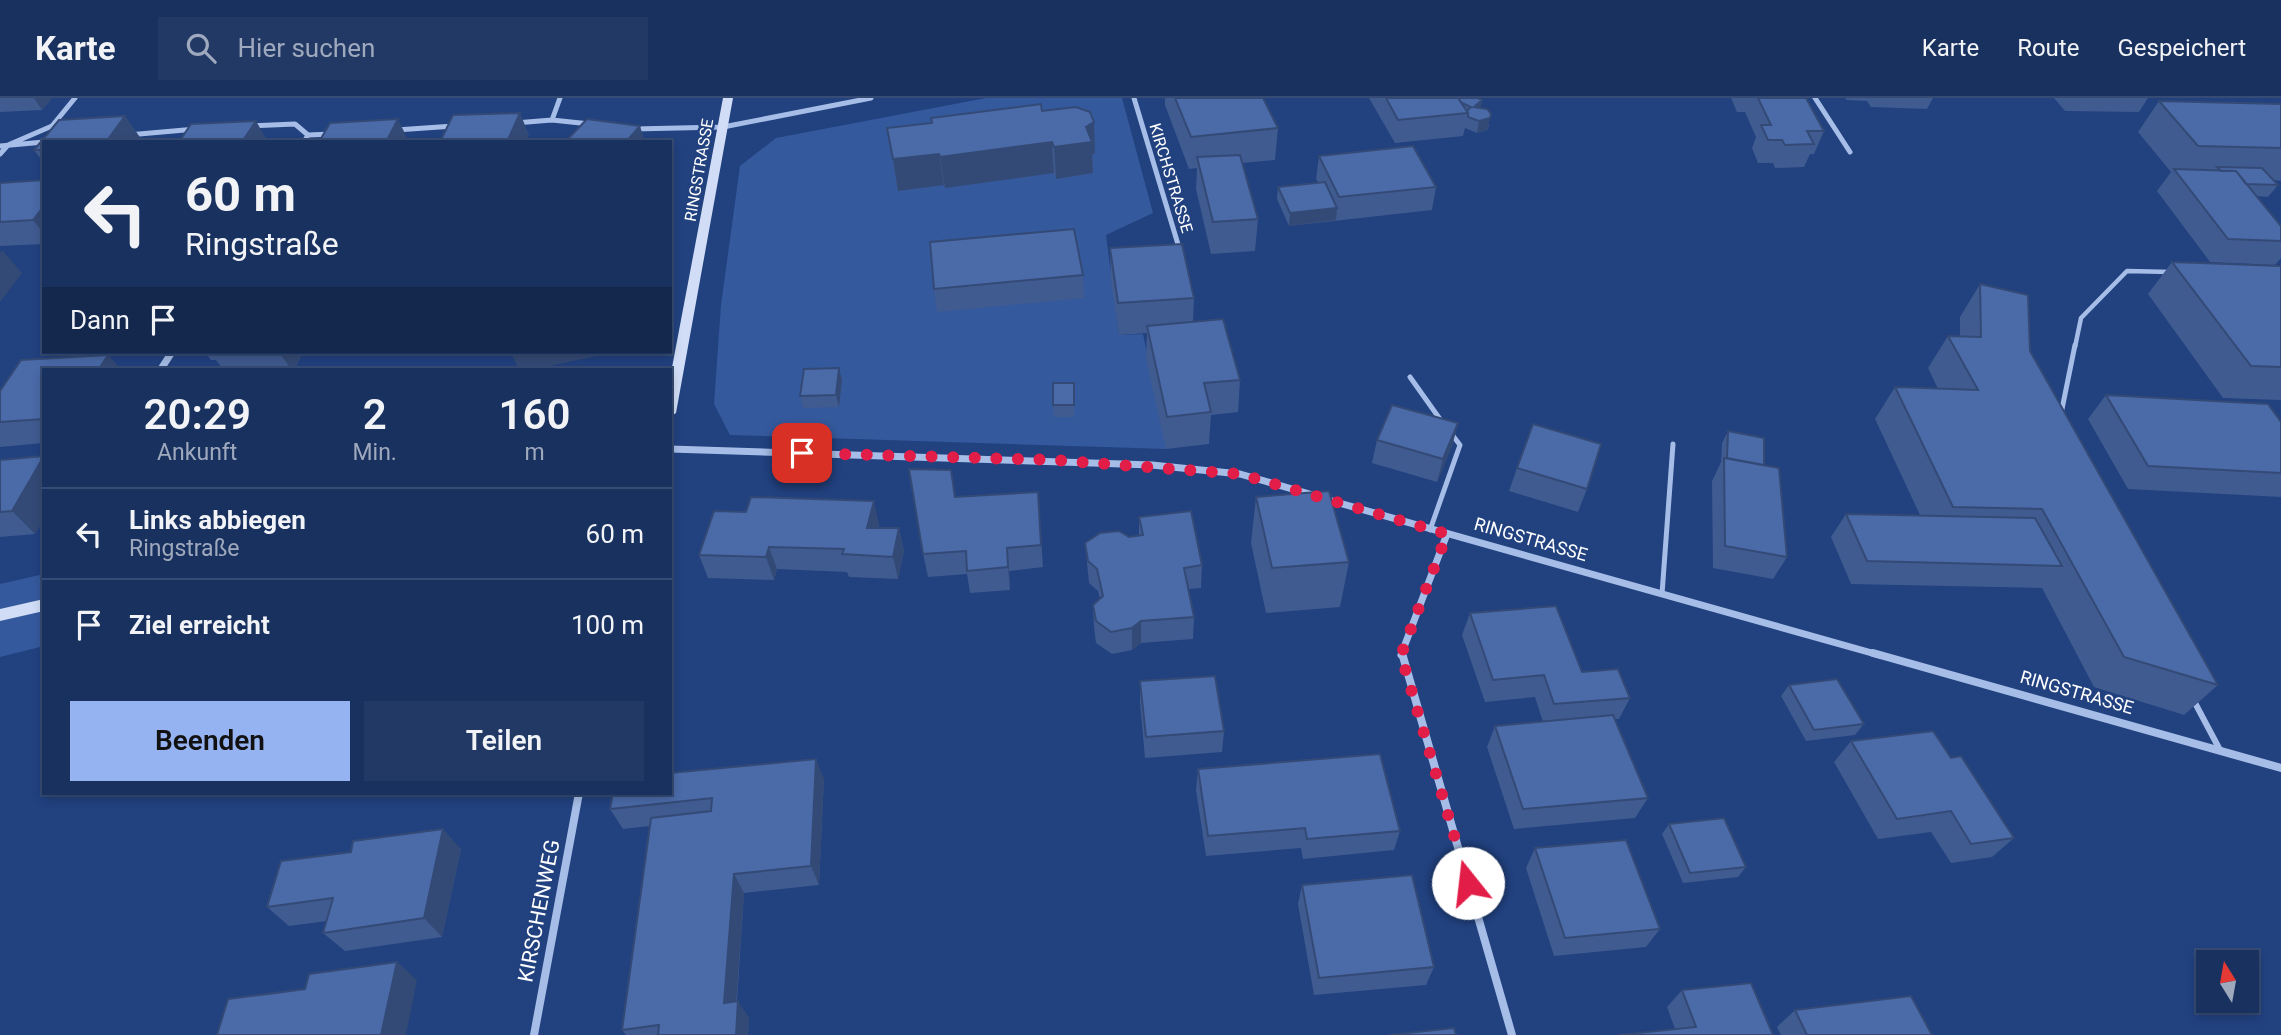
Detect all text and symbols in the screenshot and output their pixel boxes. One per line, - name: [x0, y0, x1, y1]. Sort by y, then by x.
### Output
- search box: [158, 17, 648, 80]
- text: Karte: [35, 29, 116, 68]
- icon: search: [182, 29, 220, 67]
- text: Hier suchen: [238, 33, 375, 63]
- text: Karte: [1922, 34, 1979, 62]
- text: Route: [2017, 34, 2079, 62]
- text: Gespeichert: [2117, 34, 2246, 62]
- street label: RINGSTRASSE: [681, 117, 717, 223]
- street label: KIRCHSTRASSE: [1145, 121, 1197, 235]
- text: 60 m: [185, 166, 296, 223]
- icon: left: [70, 168, 161, 259]
- text: Ringstraße: [185, 225, 339, 263]
- icon: arrive: [144, 301, 182, 339]
- text: Dann: [70, 305, 130, 335]
- text: 20:29: [144, 390, 251, 439]
- text: 2: [363, 390, 387, 439]
- text: 160: [498, 390, 570, 439]
- pin: [772, 423, 832, 483]
- icon: arrive: [783, 434, 821, 472]
- text: Ankunft: [157, 439, 237, 466]
- text: Min.: [352, 439, 397, 466]
- text: m: [524, 439, 545, 466]
- text: Links abbiegen: [129, 505, 306, 535]
- street label: RINGSTRASSE: [1472, 513, 1590, 565]
- icon: left: [70, 515, 108, 553]
- text: 60 m: [586, 519, 644, 549]
- text: Ringstraße: [129, 535, 240, 562]
- icon: arrive: [70, 606, 108, 644]
- text: Ziel erreicht: [129, 610, 270, 640]
- text: 100 m: [571, 610, 644, 640]
- street label: RINGSTRASSE: [2018, 666, 2136, 718]
- button: Beenden: [70, 701, 350, 781]
- button: Teilen: [364, 701, 644, 781]
- street label: KIRSCHENWEG: [513, 838, 565, 984]
- position arrow: [1431, 846, 1505, 920]
- north arrow: [2196, 950, 2259, 1013]
- map controls: [2196, 950, 2259, 1013]

